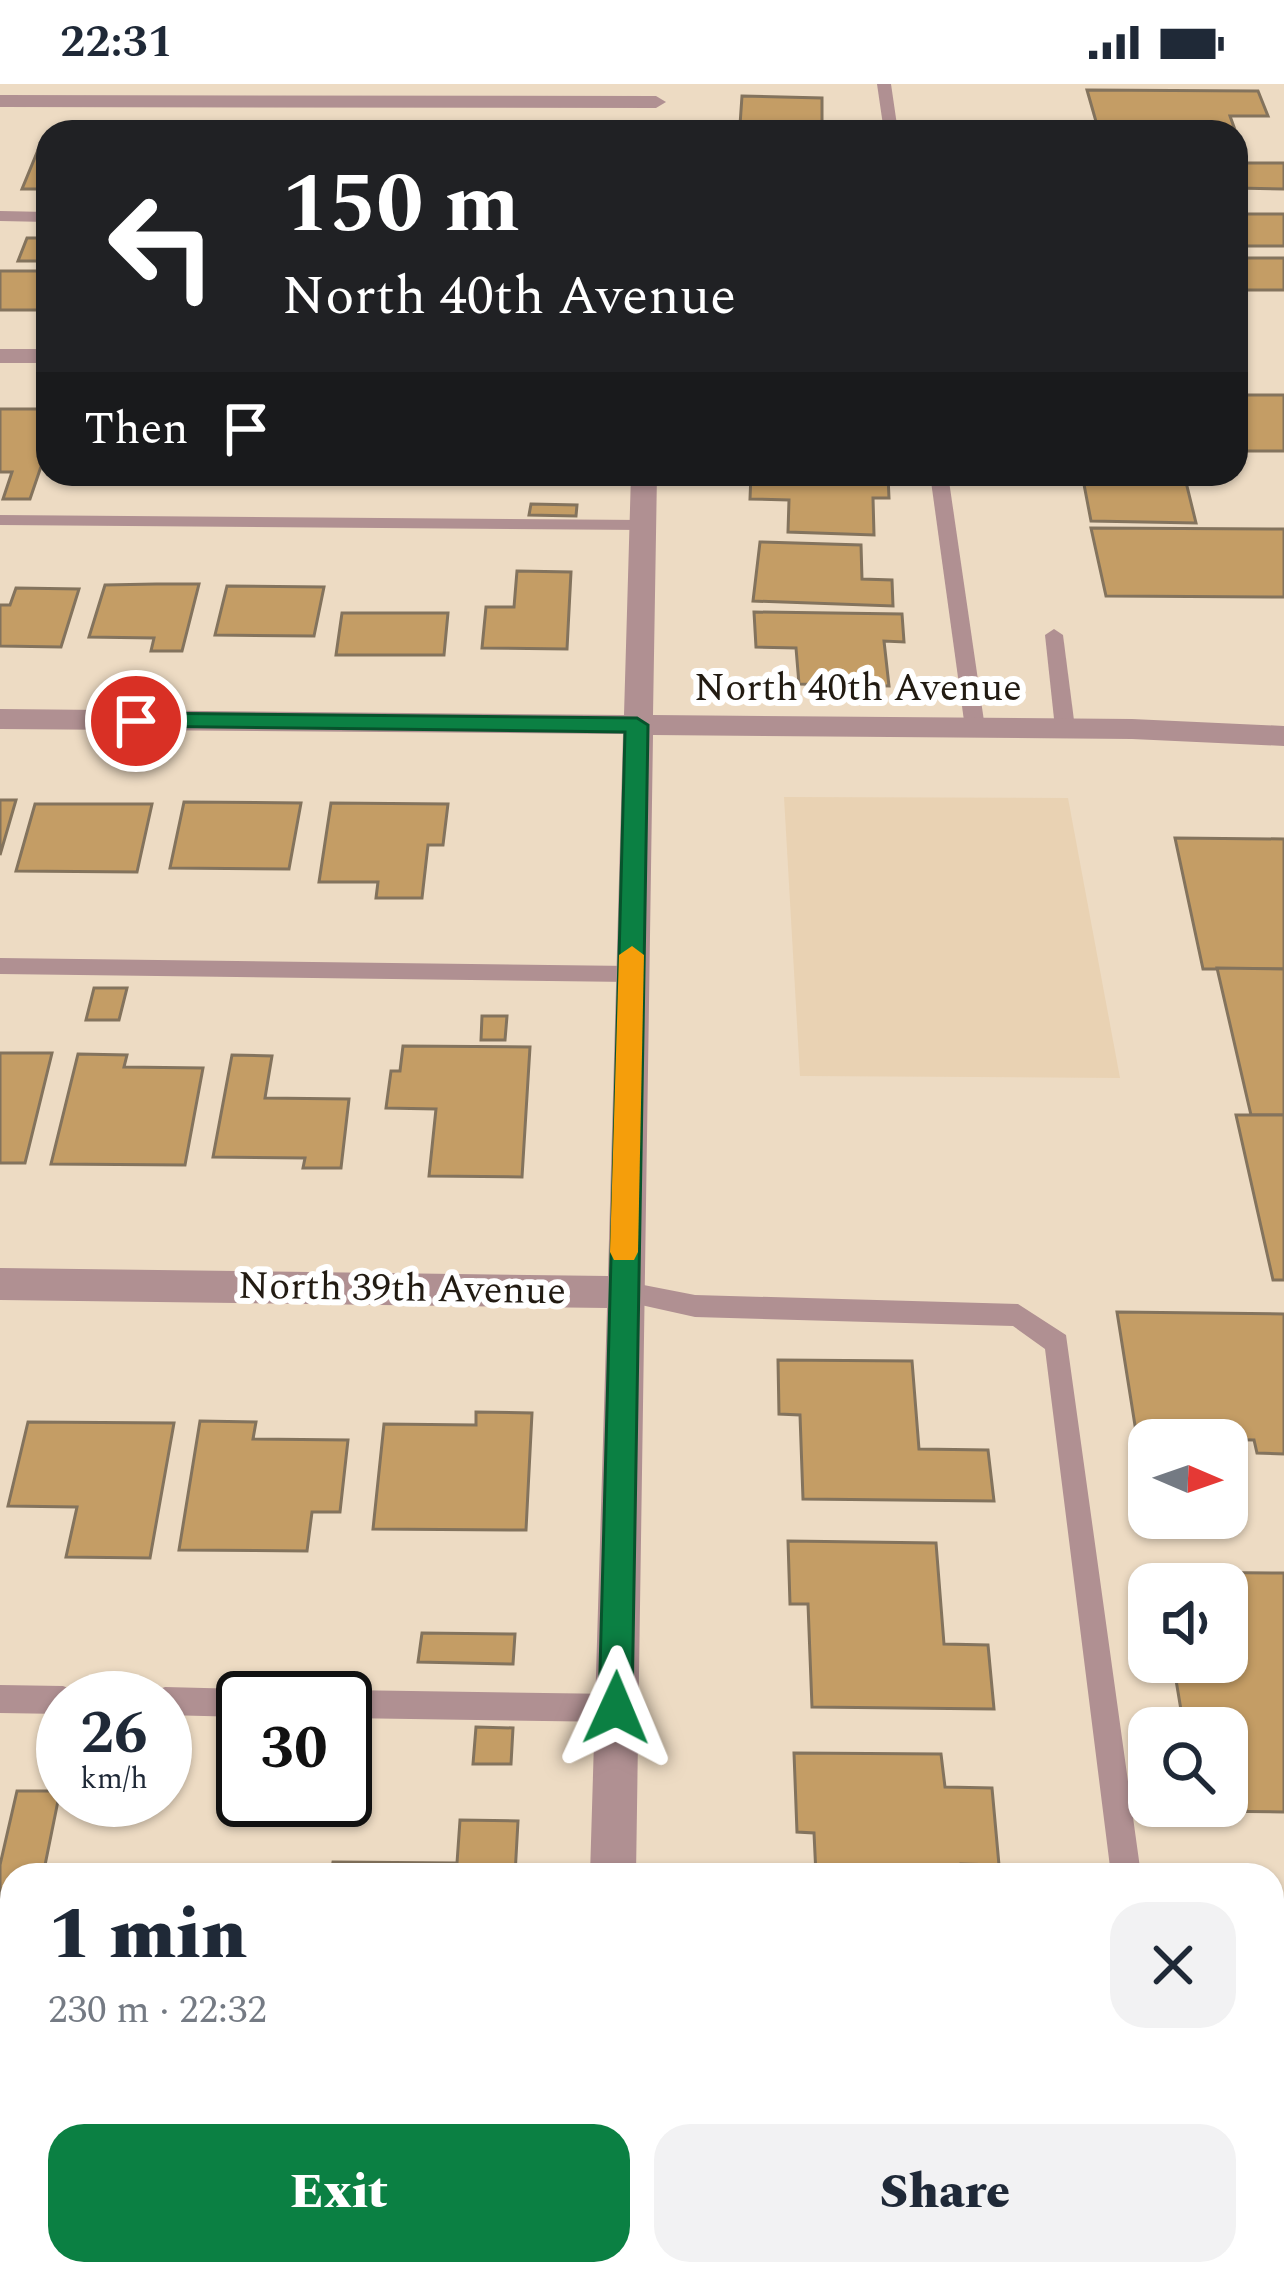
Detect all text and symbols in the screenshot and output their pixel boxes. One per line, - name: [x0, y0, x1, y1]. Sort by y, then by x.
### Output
- text: 22:31: [60, 8, 173, 77]
- text: 150 m: [282, 141, 520, 269]
- icon: left: [84, 168, 240, 324]
- text: North 40th Avenue: [282, 256, 736, 338]
- text: Then: [84, 395, 189, 464]
- icon: arrive: [213, 396, 279, 462]
- street label: North 40th Avenue: [694, 659, 1022, 718]
- pin: [85, 670, 187, 772]
- icon: arrive: [103, 688, 169, 754]
- street label: North 39th Avenue: [238, 1257, 566, 1321]
- north arrow: [1128, 1419, 1248, 1539]
- map controls: [1128, 1419, 1248, 1827]
- button: sound: [1128, 1563, 1248, 1683]
- position arrow: [553, 1645, 679, 1771]
- speed limit sign: 30: [216, 1671, 372, 1827]
- text: 26: [80, 1688, 148, 1780]
- button: search: [1128, 1707, 1248, 1827]
- text: km/h: [80, 1756, 148, 1802]
- text: 1 min: [48, 1881, 247, 1990]
- button: close: [1110, 1902, 1236, 2028]
- text: 230 m · 22:32: [48, 1981, 267, 2040]
- button: Exit: [48, 2124, 630, 2262]
- button: Share: [654, 2124, 1236, 2262]

